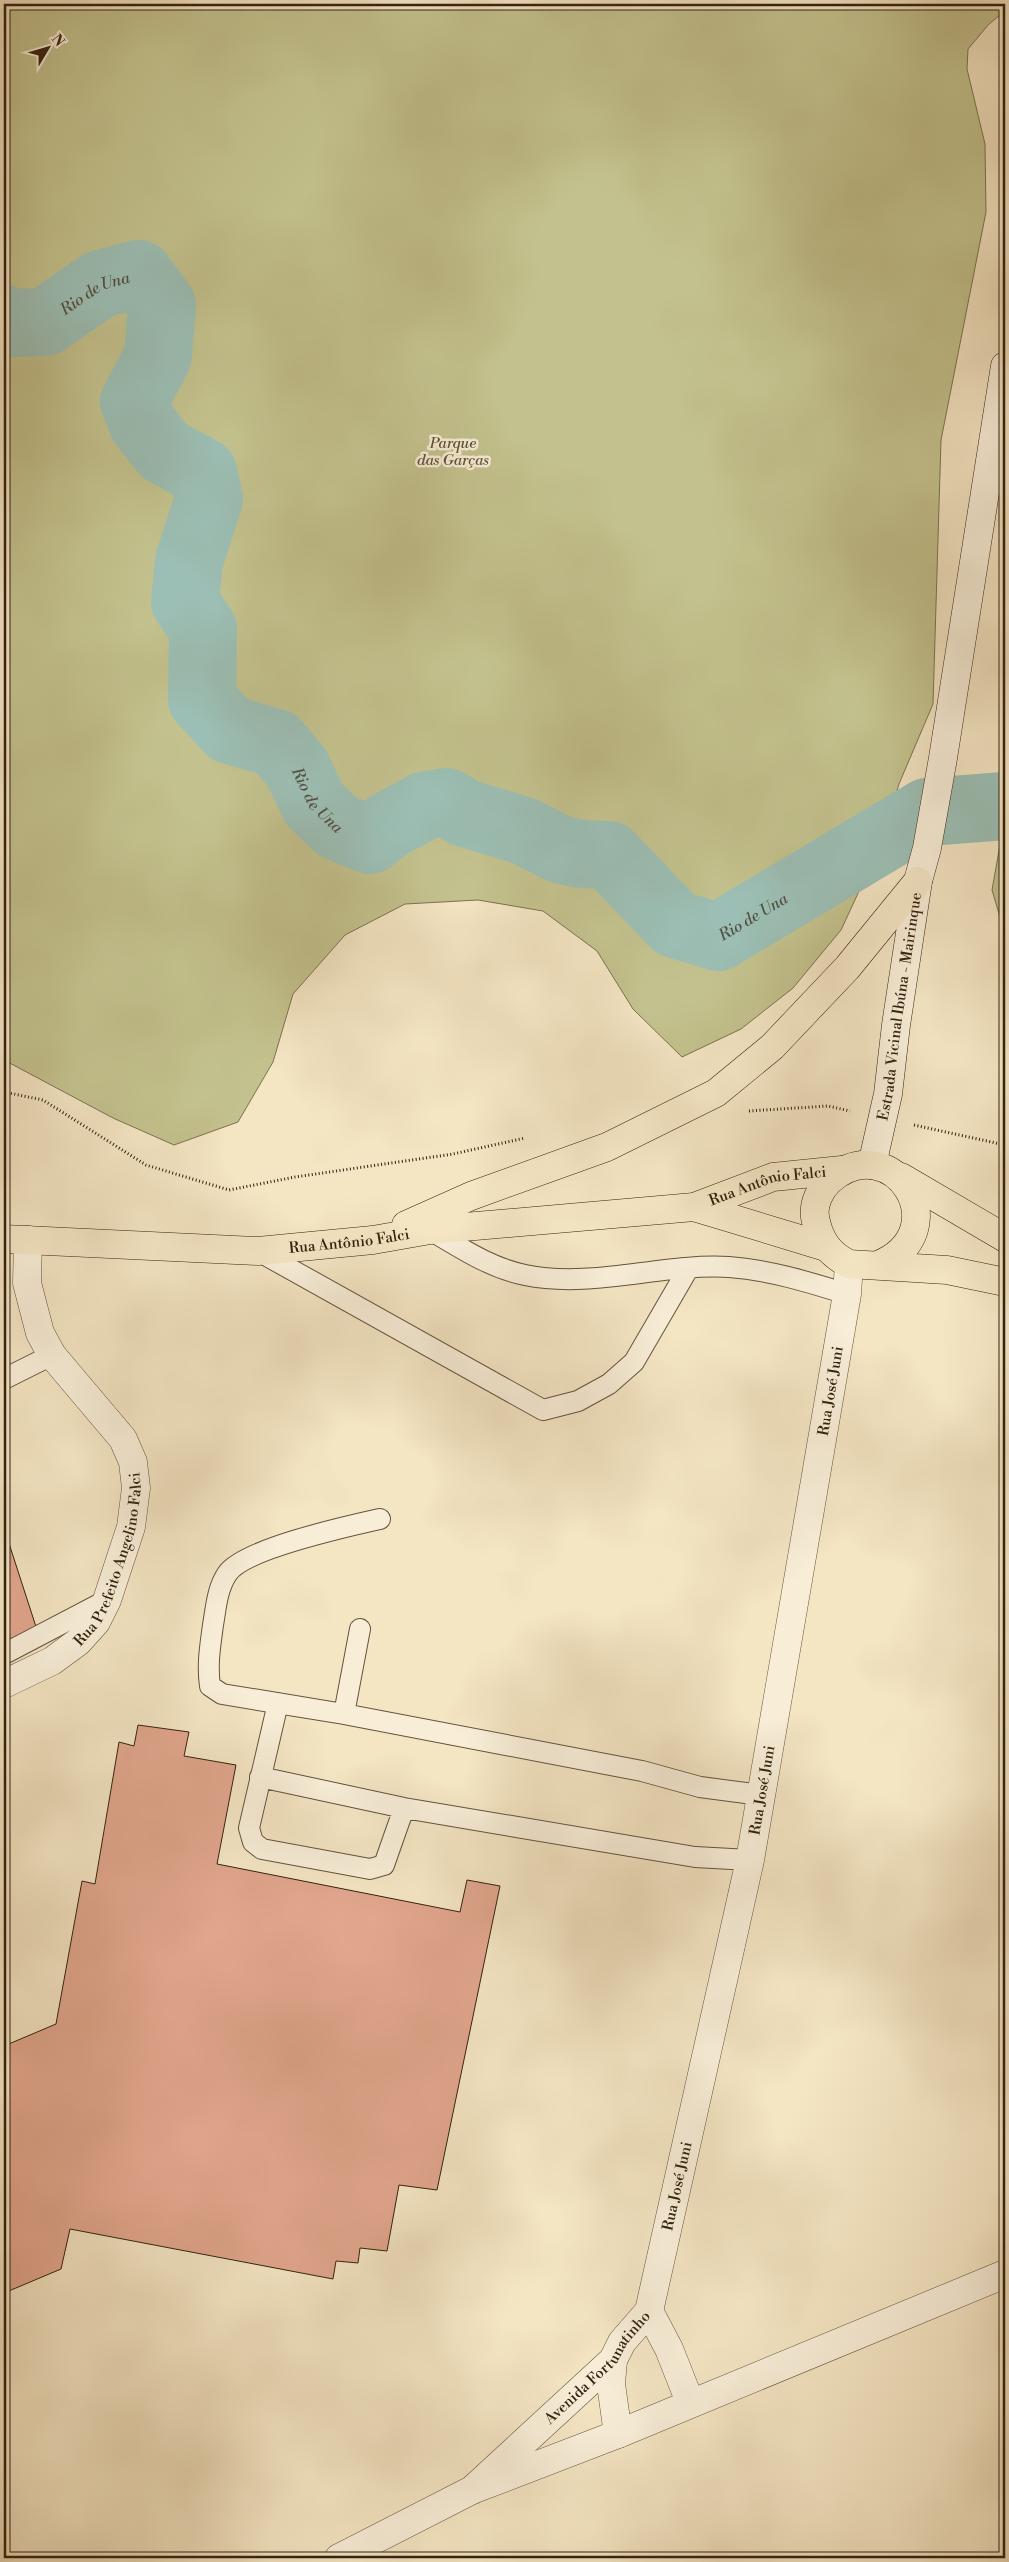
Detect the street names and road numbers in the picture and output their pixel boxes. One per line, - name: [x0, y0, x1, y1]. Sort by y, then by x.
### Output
- street label: Estrada Vicinal Ibúna - Mairinque: [873, 891, 926, 1123]
- street label: Rua Antônio Falci: [706, 1163, 827, 1210]
- street label: Rua Antônio Falci: [288, 1225, 411, 1258]
- street label: Rua José Juni: [814, 1345, 848, 1437]
- street label: Rua Prefeito Angelino Falci: [70, 1471, 146, 1650]
- street label: Rua José Juni: [745, 1744, 779, 1837]
- street label: Rua José Juni: [658, 2140, 697, 2233]
- street label: Avenida Fortunatinho: [540, 2307, 655, 2429]

